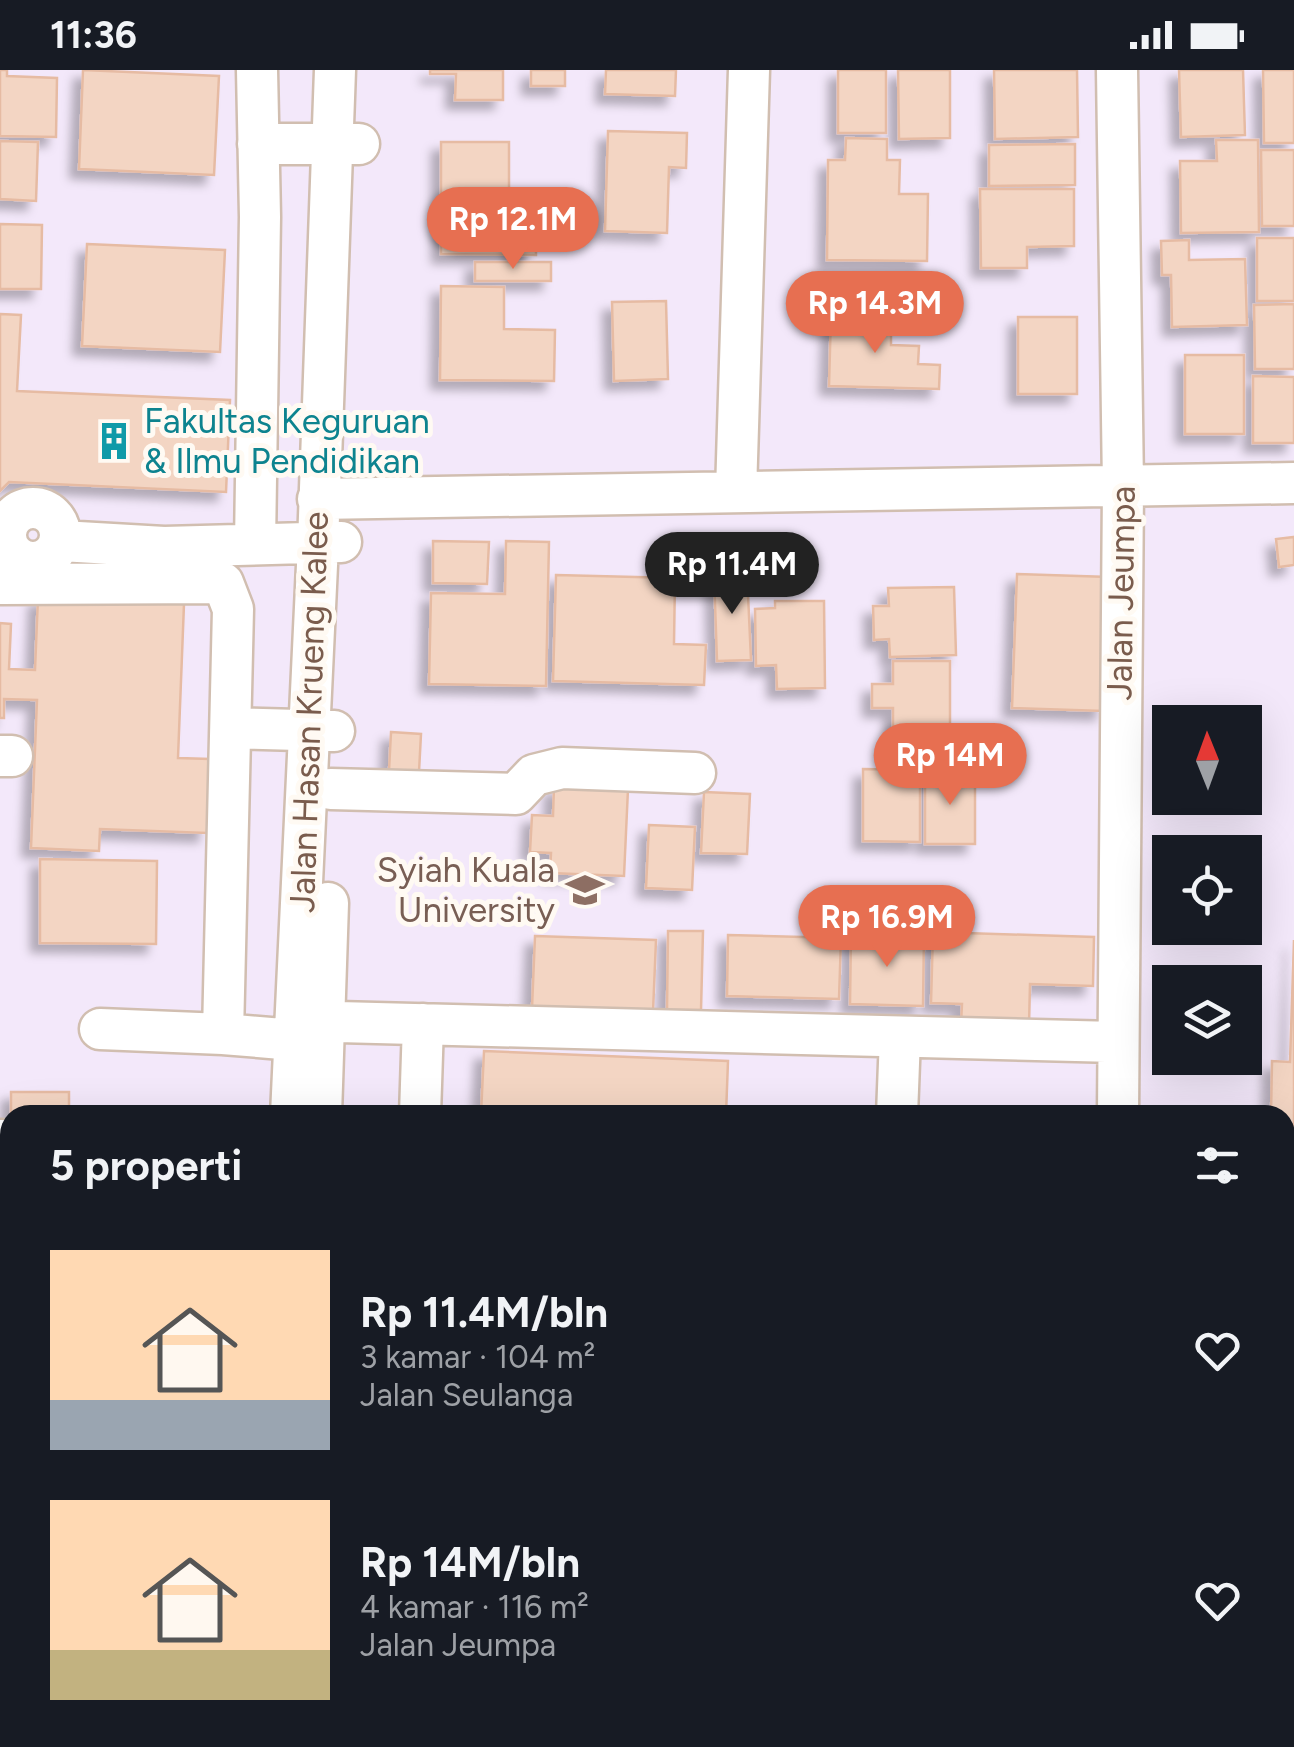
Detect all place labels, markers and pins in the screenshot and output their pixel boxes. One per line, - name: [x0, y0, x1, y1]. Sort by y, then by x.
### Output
- pin: Rp 12.1M: [410, 187, 616, 272]
- pin: Rp 14.3M: [772, 271, 978, 356]
- place label: Fakultas Keguruan & Ilmu Pendidikan: [144, 400, 430, 482]
- building icon: Fakultas Keguruan & Ilmu Pendidikan: [93, 420, 135, 462]
- pin: Rp 11.4M: [629, 532, 835, 617]
- pin: Rp 14M: [869, 723, 1031, 808]
- place label: Syiah Kuala University: [377, 849, 556, 931]
- school or university icon: Syiah Kuala University: [564, 869, 606, 911]
- pin: Rp 16.9M: [784, 885, 990, 970]

